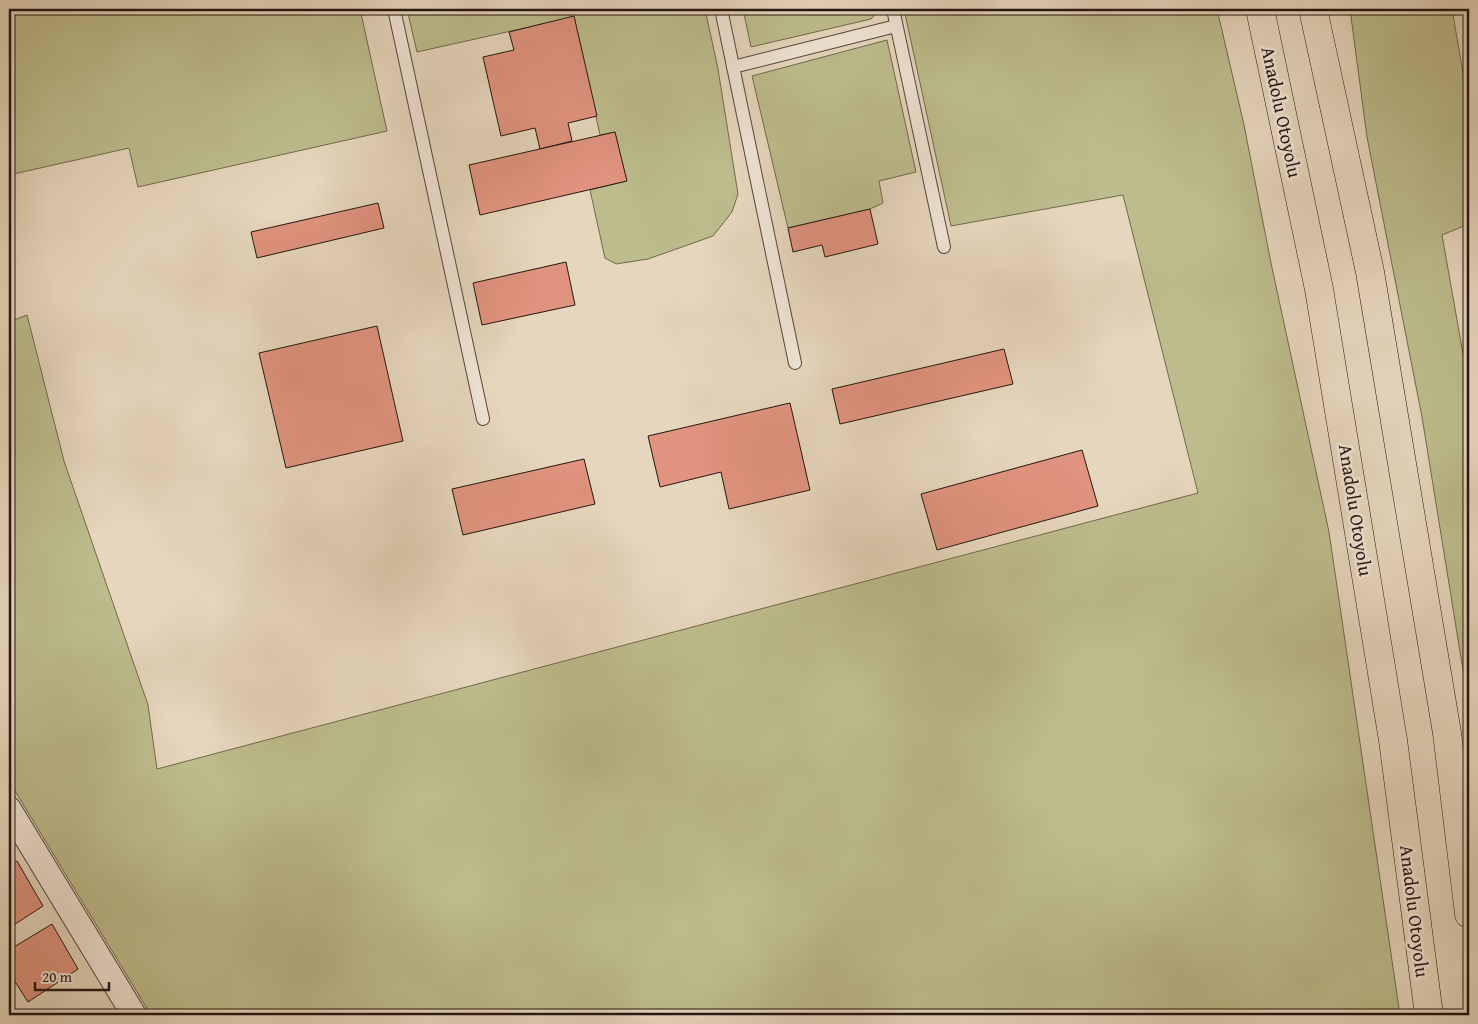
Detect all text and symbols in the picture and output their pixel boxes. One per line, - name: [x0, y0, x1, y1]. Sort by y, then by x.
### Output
- street label: Anadolu Otoyolu: [1254, 44, 1310, 181]
- street label: Anadolu Otoyolu: [1332, 442, 1380, 579]
- street label: Anadolu Otoyolu: [1393, 843, 1437, 979]
- scale bar: [35, 959, 109, 991]
- text: 20 m: [42, 966, 73, 987]

